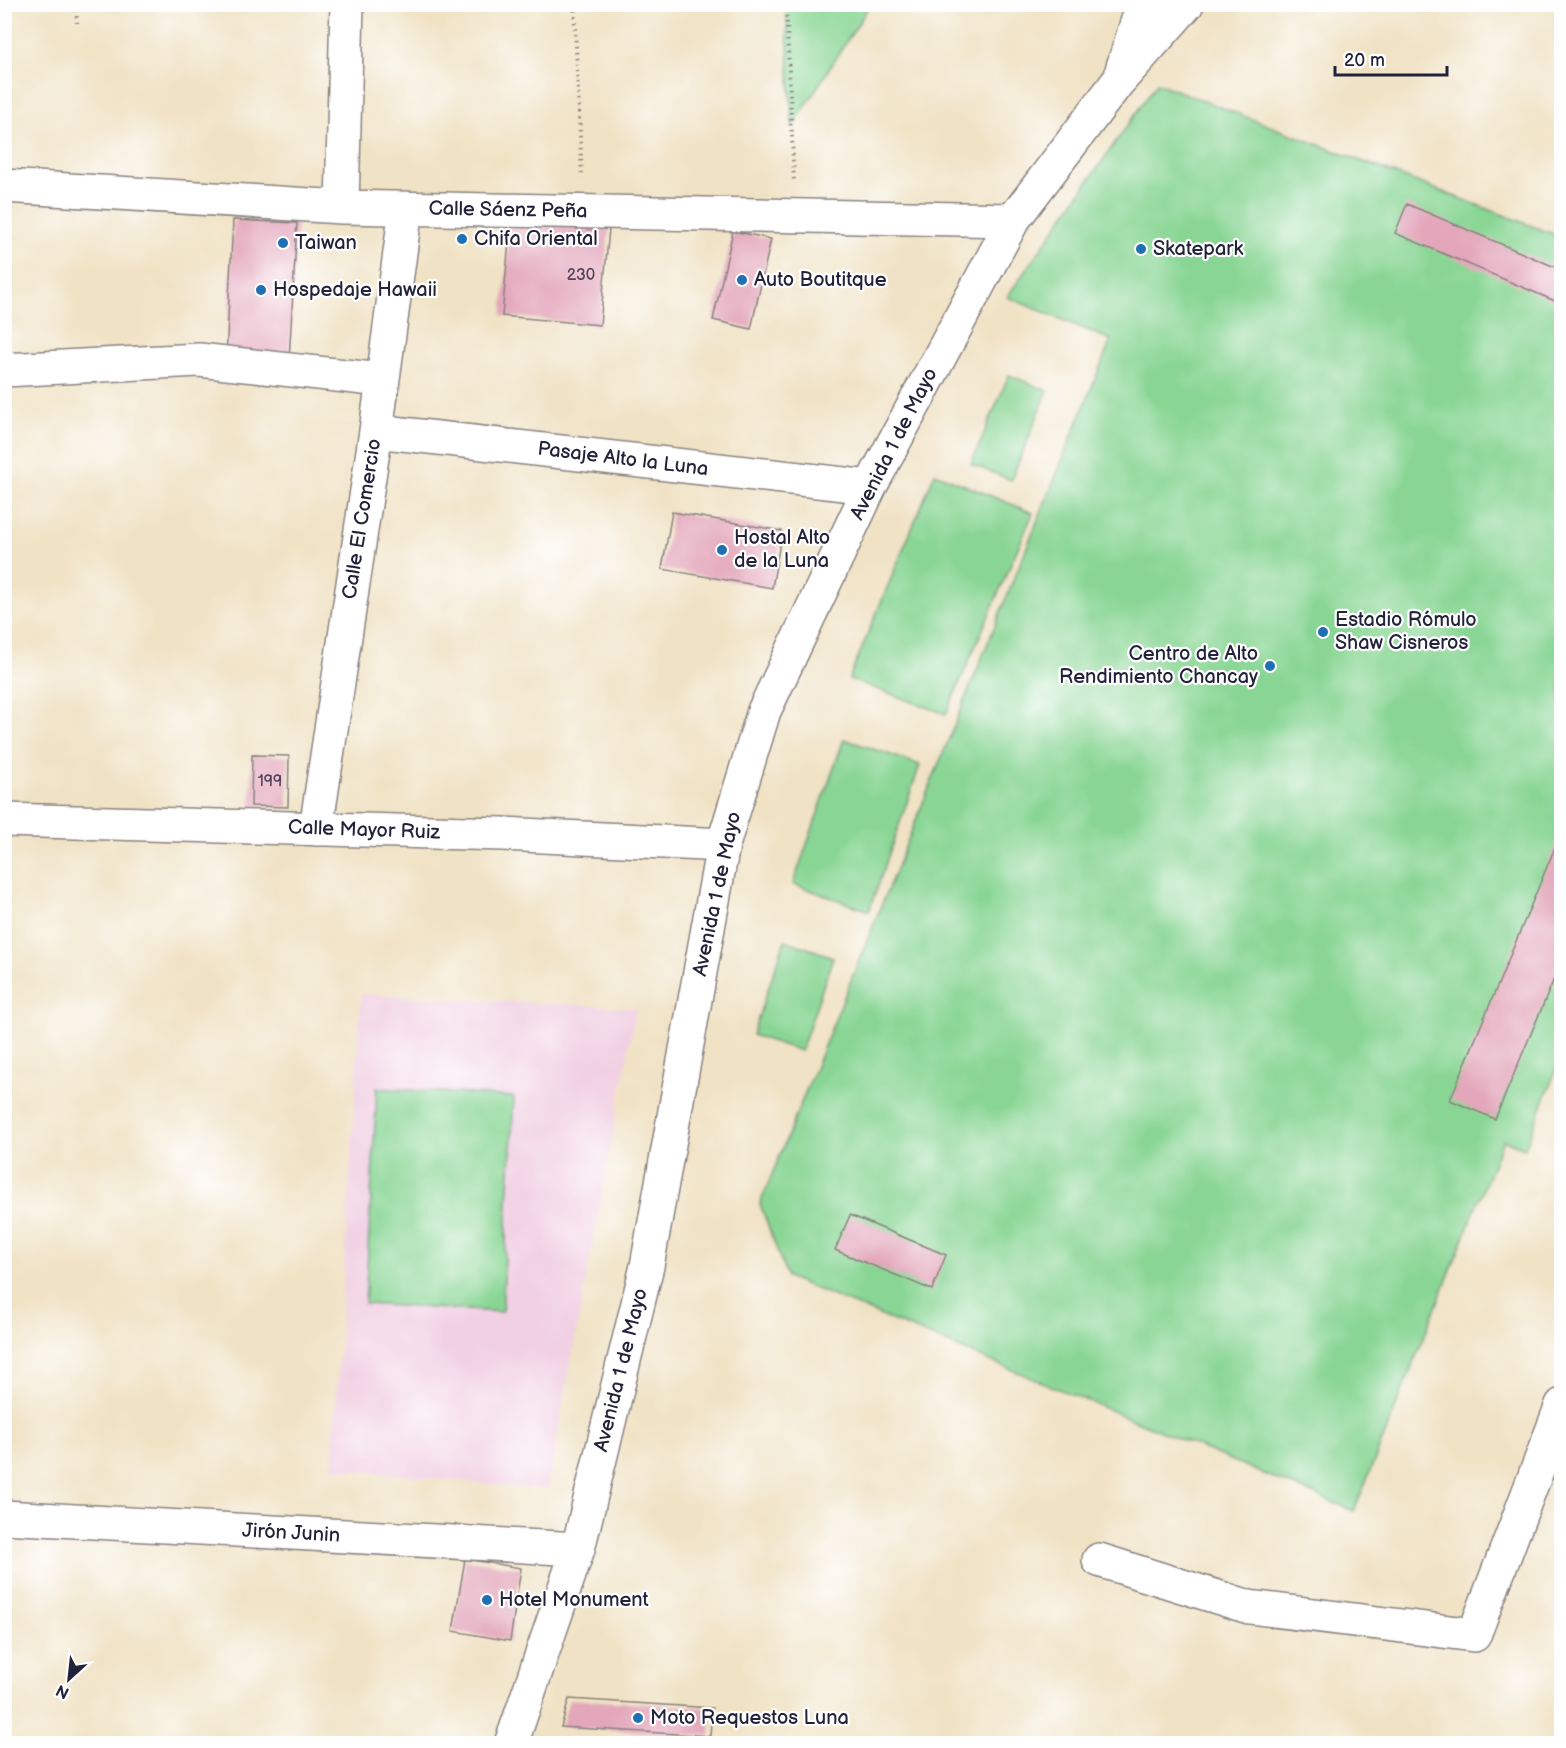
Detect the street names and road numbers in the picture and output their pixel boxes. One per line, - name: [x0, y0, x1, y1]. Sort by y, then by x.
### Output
- street label: Calle Sáenz Peña: [428, 197, 588, 223]
- street label: Avenida 1 de Mayo: [845, 364, 943, 524]
- street label: Calle El Comercio: [337, 437, 387, 601]
- street label: Pasaje Alto la Luna: [536, 437, 710, 481]
- street label: Avenida 1 de Mayo: [688, 810, 746, 978]
- street label: Calle Mayor Ruiz: [288, 815, 441, 845]
- street label: Avenida 1 de Mayo: [589, 1286, 653, 1454]
- street label: Jirón Junin: [241, 1518, 341, 1548]

